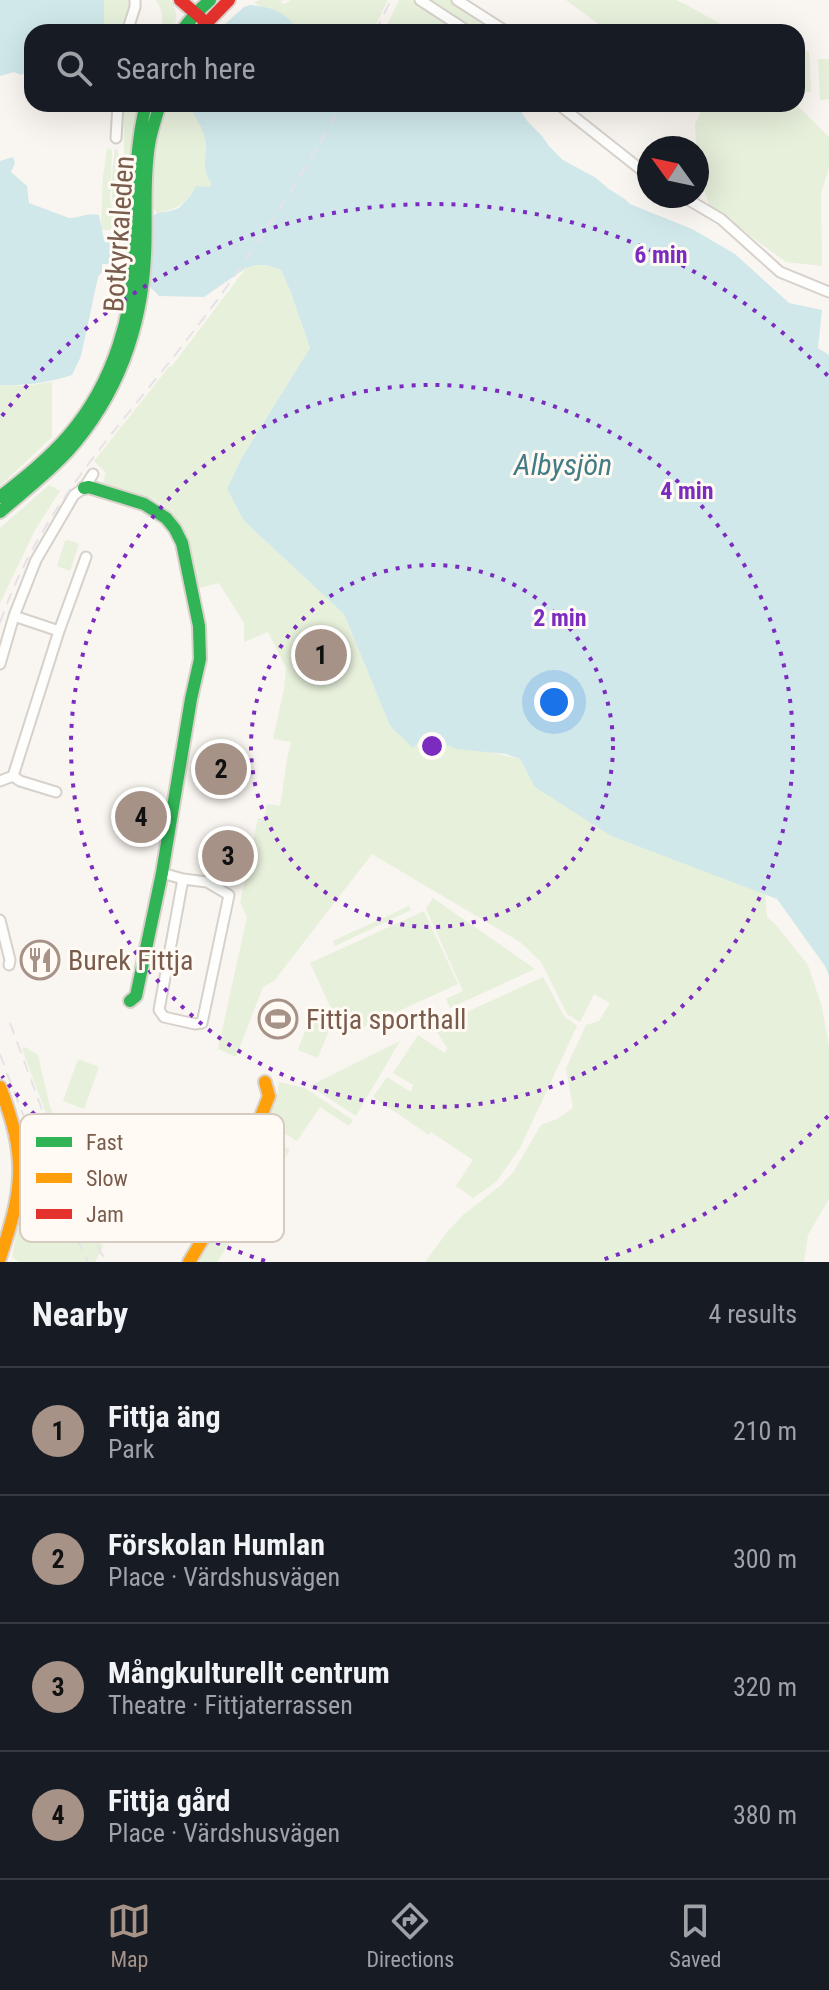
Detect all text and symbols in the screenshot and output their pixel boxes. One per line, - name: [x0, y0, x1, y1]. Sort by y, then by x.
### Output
- search box: [24, 24, 805, 112]
- icon: search: [52, 46, 96, 90]
- text: Search here: [116, 51, 256, 86]
- north arrow: [637, 136, 709, 208]
- street label: Botkyrkaleden: [97, 155, 141, 313]
- text: 6 min: [634, 241, 688, 269]
- water label: Albysjön: [513, 447, 612, 482]
- text: 4 min: [660, 477, 714, 505]
- text: 2 min: [533, 604, 587, 632]
- pin: 1: [295, 625, 347, 685]
- your location: [534, 682, 574, 722]
- centre of rings: [418, 732, 446, 760]
- pin: 2: [195, 739, 247, 799]
- pin: 4: [115, 787, 167, 847]
- pin: 3: [202, 826, 254, 886]
- restaurant icon: Burek Fittja: [19, 939, 61, 981]
- place label: Burek Fittja: [68, 944, 193, 977]
- sports icon: Fittja sporthall: [257, 998, 299, 1040]
- place label: Fittja sporthall: [306, 1003, 467, 1036]
- legend: [20, 1114, 284, 1242]
- text: Fast: [86, 1130, 123, 1155]
- text: Slow: [86, 1166, 128, 1191]
- text: Jam: [86, 1202, 124, 1227]
- text: Nearby: [32, 1294, 128, 1334]
- text: 4 results: [708, 1299, 797, 1329]
- text: Fittja äng: [108, 1399, 221, 1434]
- text: 1: [51, 1416, 65, 1446]
- text: 210 m: [733, 1416, 797, 1446]
- text: Park: [108, 1434, 154, 1464]
- text: Förskolan Humlan: [108, 1527, 325, 1562]
- text: 2: [51, 1544, 65, 1574]
- text: 300 m: [733, 1544, 797, 1574]
- text: Place · Värdshusvägen: [108, 1562, 340, 1592]
- text: Mångkulturellt centrum: [108, 1655, 390, 1690]
- text: 3: [51, 1672, 65, 1702]
- text: 320 m: [733, 1672, 797, 1702]
- text: Theatre · Fittjaterrassen: [108, 1690, 353, 1720]
- text: Fittja gård: [108, 1783, 230, 1818]
- text: 4: [51, 1800, 65, 1830]
- text: 380 m: [733, 1800, 797, 1830]
- text: Place · Värdshusvägen: [108, 1818, 340, 1848]
- tab: Map: [107, 1899, 151, 1972]
- tab: Directions: [366, 1899, 454, 1972]
- tab: Saved: [669, 1899, 722, 1972]

